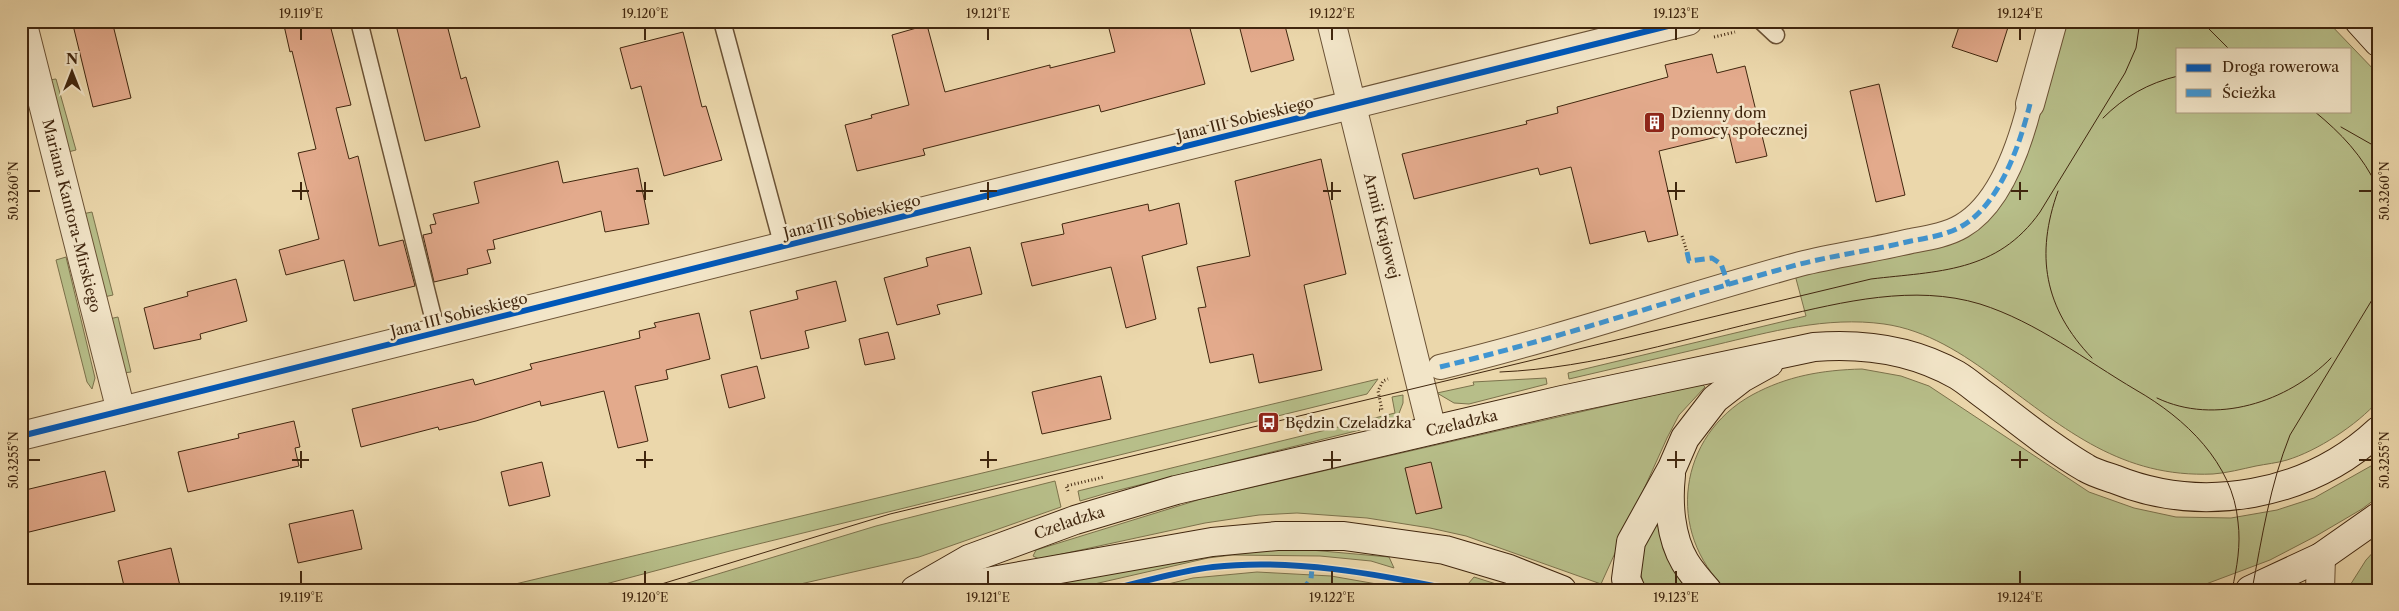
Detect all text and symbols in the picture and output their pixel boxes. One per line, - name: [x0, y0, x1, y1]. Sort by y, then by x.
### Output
- text: 19.119°E: [279, 6, 323, 21]
- text: 19.120°E: [622, 6, 668, 21]
- text: 19.121°E: [966, 6, 1010, 21]
- text: 19.122°E: [1309, 6, 1355, 21]
- text: 19.123°E: [1653, 6, 1699, 21]
- text: 19.124°E: [1997, 6, 2043, 21]
- north arrow: [48, 48, 98, 98]
- legend: [2176, 48, 2352, 112]
- text: N: [66, 50, 78, 68]
- text: Droga rowerowa: [2222, 57, 2339, 76]
- text: Ścieżka: [2222, 83, 2276, 102]
- street label: Jana III Sobieskiego: [1172, 92, 1315, 145]
- place label: Dzienny dom pomocy społecznej: [1671, 103, 1808, 139]
- building icon: Dzienny dom pomocy społecznej: [1643, 110, 1667, 134]
- street label: Mariana Kantora-Mirskiego: [38, 117, 106, 314]
- text: 50.3260°N: [6, 161, 21, 221]
- text: 50.3260°N: [2377, 161, 2392, 221]
- street label: Armii Krajowej: [1360, 170, 1404, 281]
- street label: Jana III Sobieskiego: [779, 190, 922, 243]
- street label: Jana III Sobieskiego: [386, 288, 529, 341]
- street label: Czeladzka: [1424, 405, 1500, 440]
- bus stop icon: Będzin Czeladzka: [1257, 411, 1281, 435]
- place label: Będzin Czeladzka: [1285, 413, 1412, 432]
- text: 50.3255°N: [6, 431, 21, 489]
- text: 50.3255°N: [2377, 431, 2392, 489]
- street label: Czeladzka: [1031, 502, 1107, 543]
- text: 19.119°E: [279, 590, 323, 605]
- text: 19.120°E: [622, 590, 668, 605]
- text: 19.121°E: [966, 590, 1010, 605]
- text: 19.122°E: [1309, 590, 1355, 605]
- text: 19.123°E: [1653, 590, 1699, 605]
- text: 19.124°E: [1997, 590, 2043, 605]

